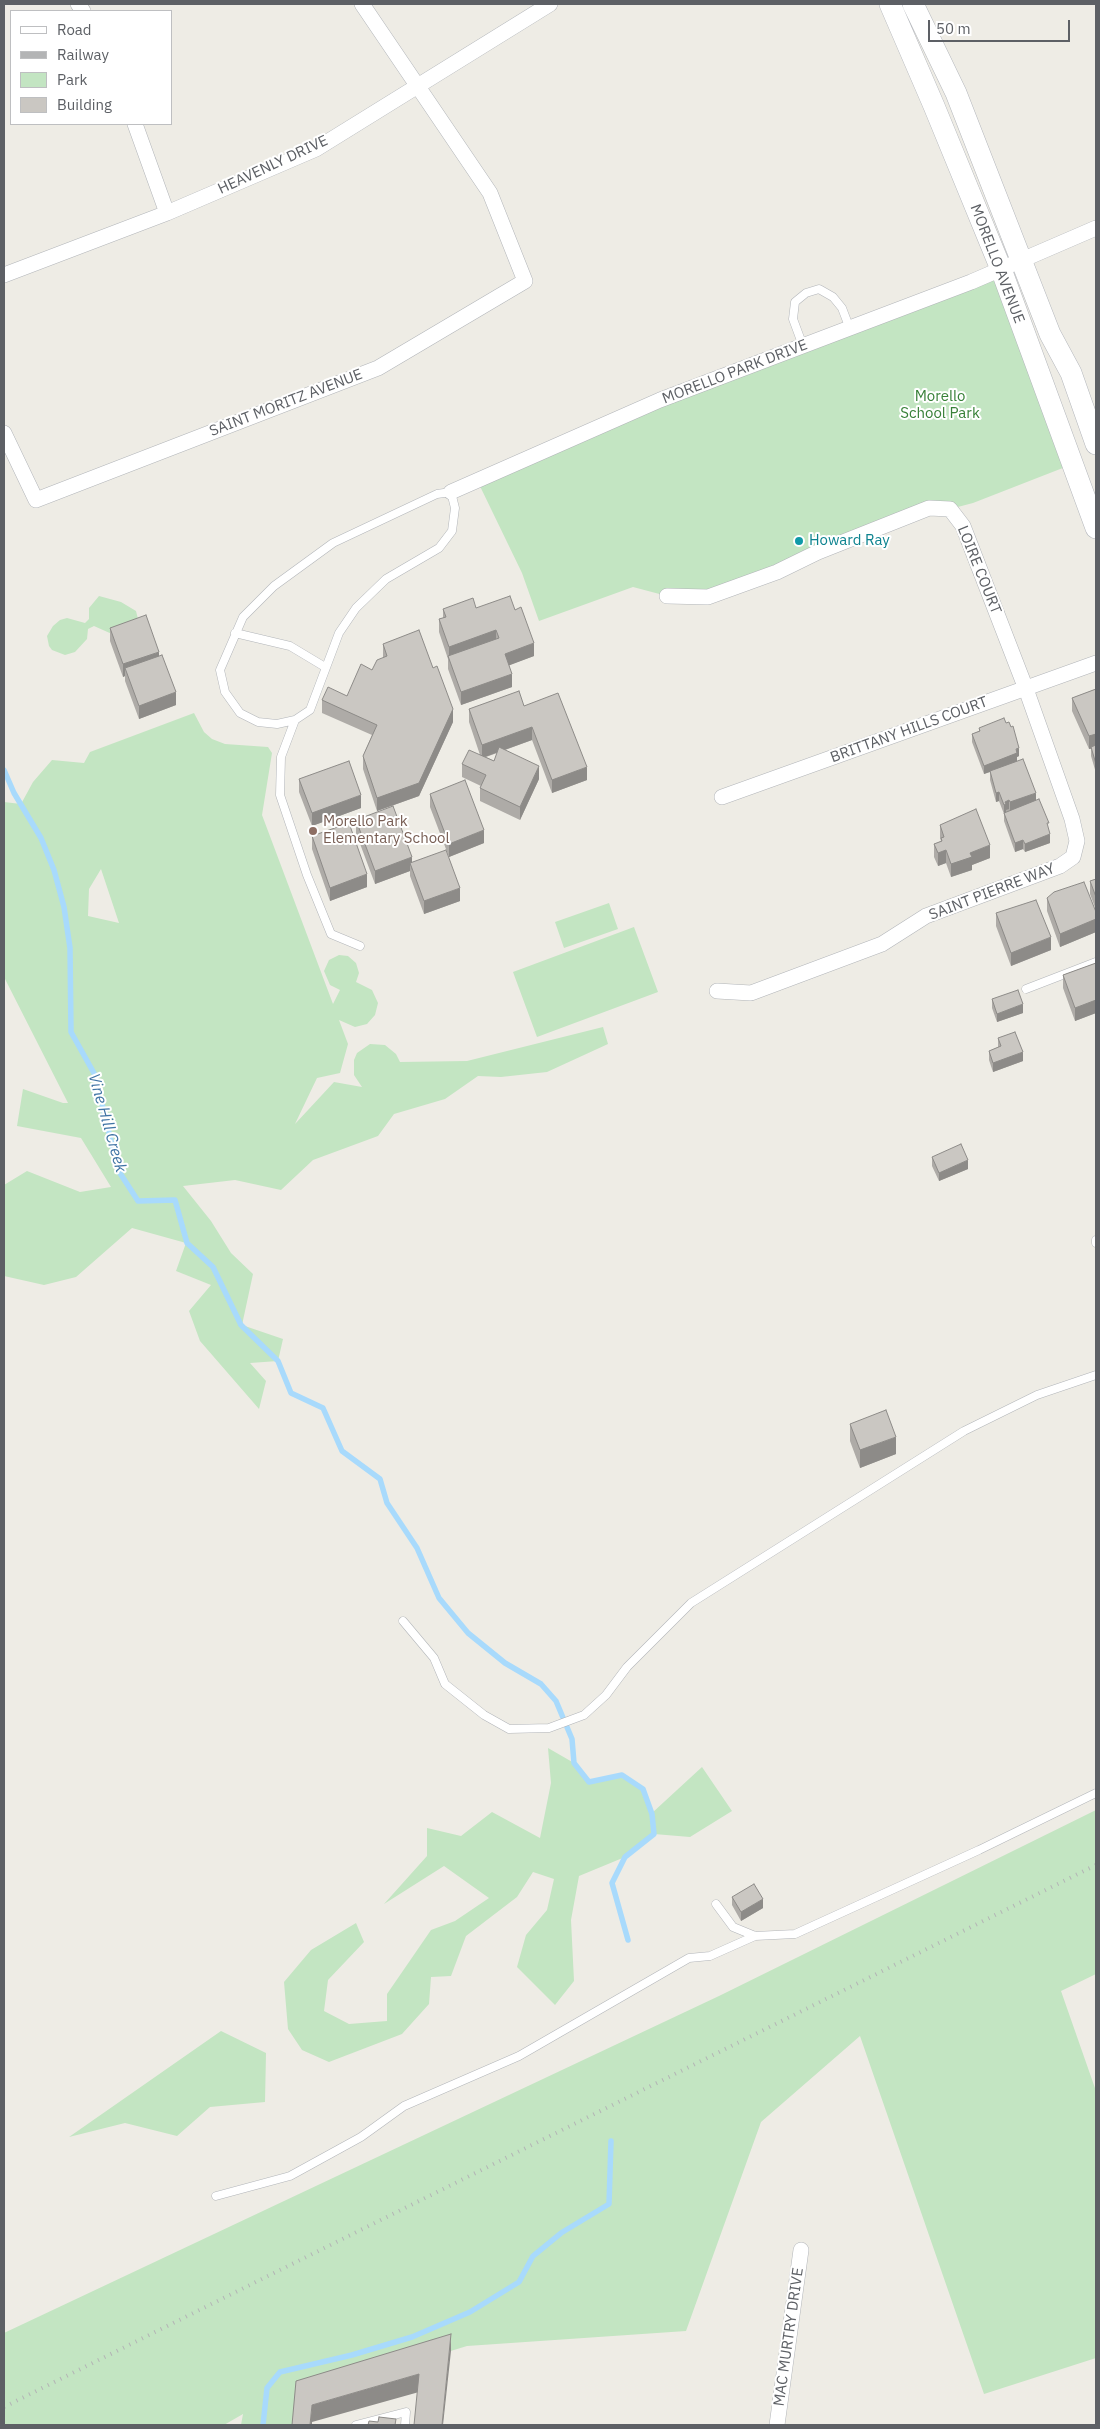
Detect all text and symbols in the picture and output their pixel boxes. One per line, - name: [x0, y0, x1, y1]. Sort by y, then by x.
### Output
- legend: [10, 10, 172, 125]
- scale bar: [930, 10, 1072, 42]
- text: 50 m: [936, 19, 971, 38]
- text: Road: [57, 20, 92, 39]
- text: Railway: [57, 45, 109, 64]
- text: Park: [57, 70, 87, 89]
- text: Building: [57, 95, 112, 114]
- street label: HEAVENLY DRIVE: [215, 132, 331, 198]
- street label: MORELLO AVENUE: [966, 202, 1028, 326]
- street label: MORELLO PARK DRIVE: [660, 336, 810, 408]
- street label: SAINT MORITZ AVENUE: [207, 365, 365, 441]
- park label: Morello School Park: [900, 388, 980, 423]
- street label: LOIRE COURT: [953, 523, 1005, 617]
- place label: Howard Ray: [809, 532, 890, 550]
- marker: Howard Ray: [793, 535, 805, 547]
- street label: BRITTANY HILLS COURT: [828, 693, 990, 767]
- place label: Morello Park Elementary School: [323, 813, 450, 848]
- marker: Morello Park Elementary School: [307, 825, 319, 837]
- street label: SAINT PIERRE WAY: [927, 860, 1057, 924]
- water label: Vine Hill Creek: [84, 1071, 130, 1175]
- street label: MAC MURTRY DRIVE: [770, 2267, 808, 2407]

